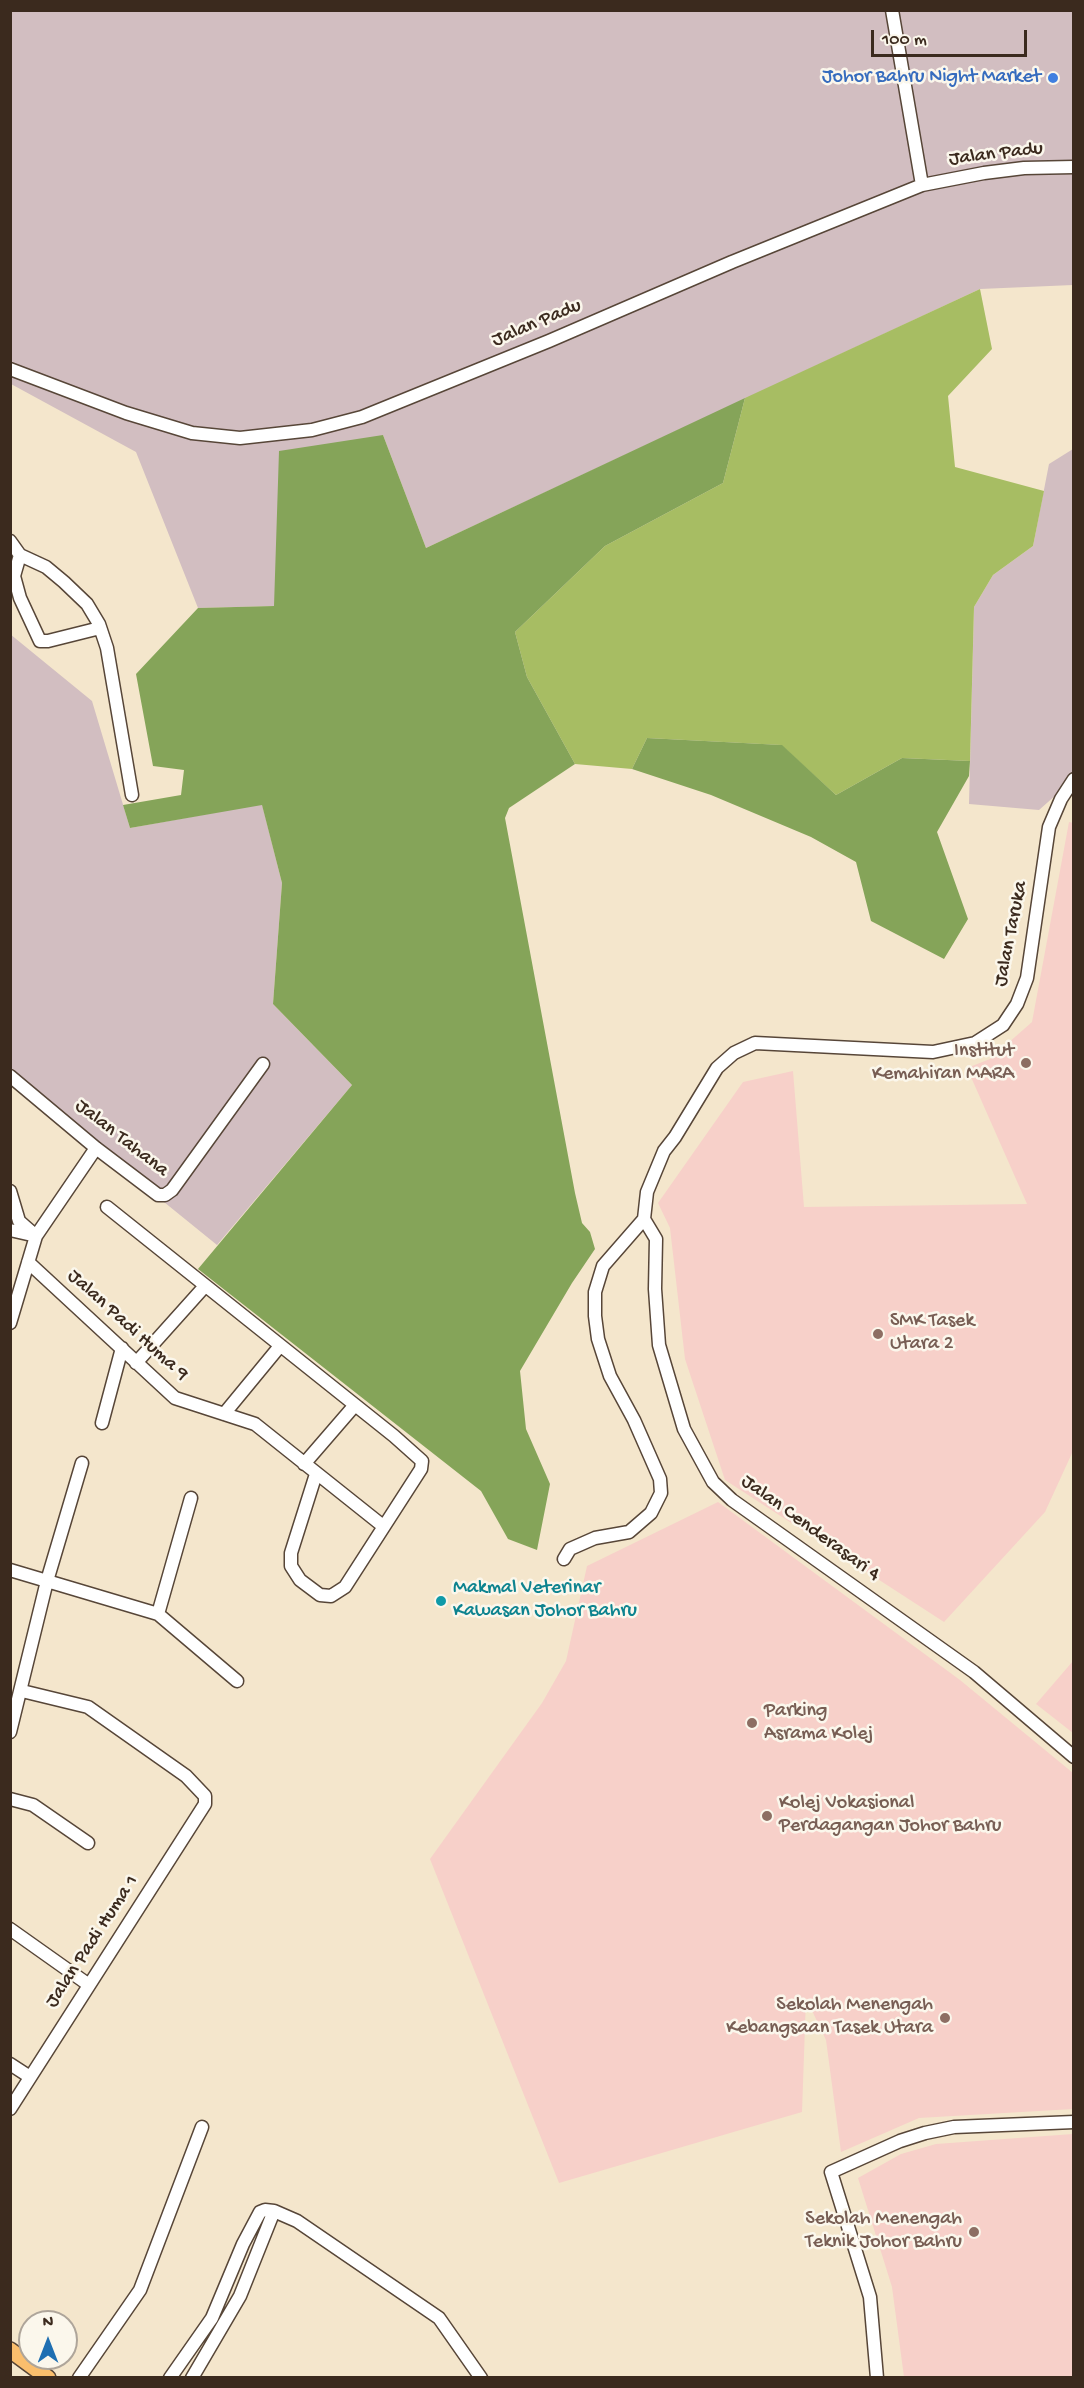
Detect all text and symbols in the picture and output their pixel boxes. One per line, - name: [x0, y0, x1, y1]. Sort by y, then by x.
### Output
- scale bar: [874, 18, 1030, 56]
- text: 100 m: [882, 30, 927, 51]
- place label: Johor Bahru Night Market: [822, 66, 1041, 90]
- marker: Johor Bahru Night Market: [1046, 71, 1060, 85]
- street label: Jalan Padu: [948, 137, 1044, 173]
- street label: Jalan Padu: [489, 294, 585, 354]
- street label: Jalan Taruka: [990, 879, 1034, 989]
- place label: Institut Kemahiran MARA: [872, 1040, 1014, 1087]
- marker: Institut Kemahiran MARA: [1019, 1056, 1033, 1070]
- street label: Jalan Tahana: [69, 1095, 173, 1183]
- street label: Jalan Padi Huma 9: [61, 1265, 193, 1387]
- place label: SMK Tasek Utara 2: [890, 1310, 974, 1357]
- marker: SMK Tasek Utara 2: [871, 1327, 885, 1341]
- street label: Jalan Cenderasari 4: [736, 1470, 884, 1588]
- place label: Makmal Veterinar Kawasan Johor Bahru: [453, 1577, 637, 1624]
- marker: Makmal Veterinar Kawasan Johor Bahru: [434, 1594, 448, 1608]
- place label: Parking Asrama Kolej: [764, 1700, 873, 1747]
- marker: Parking Asrama Kolej: [745, 1716, 759, 1730]
- place label: Kolej Vokasional Perdagangan Johor Bahru: [779, 1792, 1001, 1839]
- marker: Kolej Vokasional Perdagangan Johor Bahru: [760, 1809, 774, 1823]
- street label: Jalan Padi Huma 1: [41, 1871, 145, 2013]
- place label: Sekolah Menengah Kebangsaan Tasek Utara: [726, 1994, 933, 2041]
- marker: Sekolah Menengah Kebangsaan Tasek Utara: [938, 2011, 952, 2025]
- place label: Sekolah Menengah Teknik Johor Bahru: [805, 2208, 962, 2255]
- marker: Sekolah Menengah Teknik Johor Bahru: [967, 2225, 981, 2239]
- north arrow: [18, 2310, 78, 2370]
- text: N: [43, 2314, 53, 2333]

